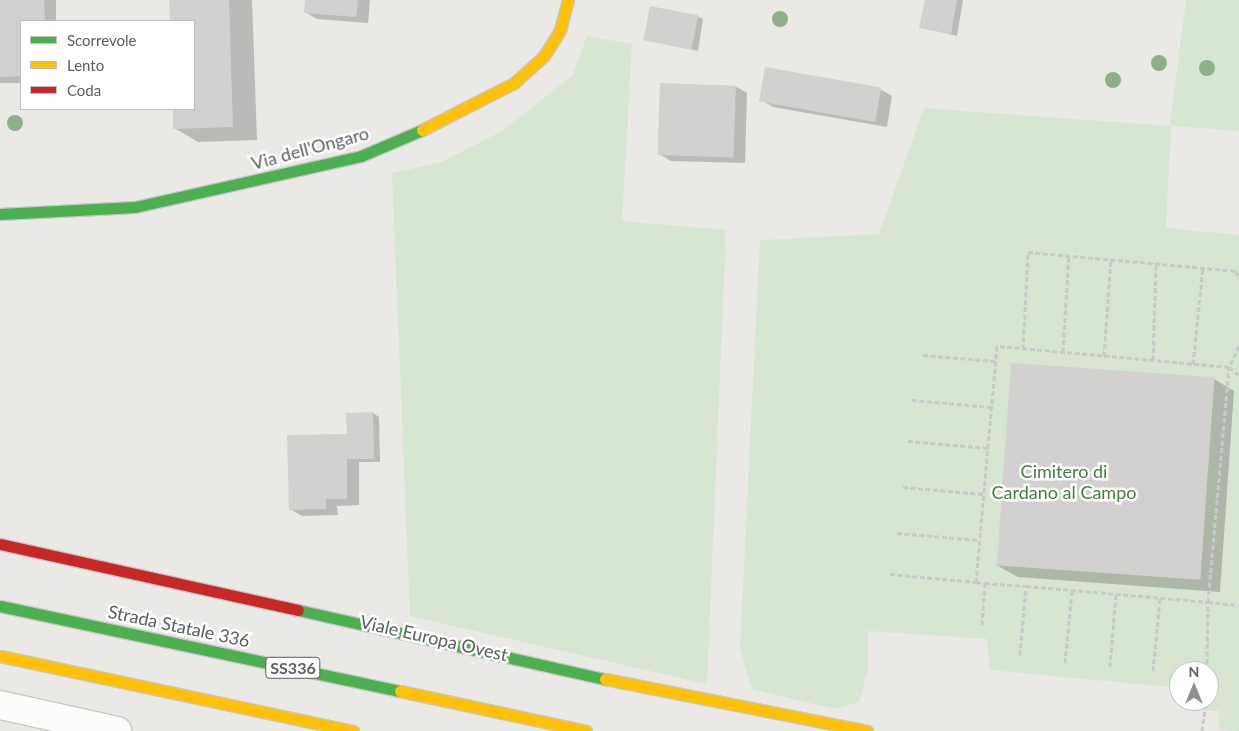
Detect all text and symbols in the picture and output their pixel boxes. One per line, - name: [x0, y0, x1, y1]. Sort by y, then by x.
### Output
- legend: [20, 20, 195, 110]
- text: Scorrevole: [67, 31, 137, 49]
- text: Lento: [67, 56, 104, 74]
- text: Coda: [67, 81, 101, 99]
- street label: Via dell'Ongaro: [249, 122, 371, 174]
- park label: Cimitero di Cardano al Campo: [992, 461, 1136, 504]
- street label: Strada Statale 336: [106, 600, 252, 652]
- street label: Viale Europa Ovest: [358, 610, 510, 666]
- road number: SS336: [264, 654, 322, 681]
- north arrow: [1169, 661, 1219, 711]
- text: N: [1189, 663, 1199, 680]

